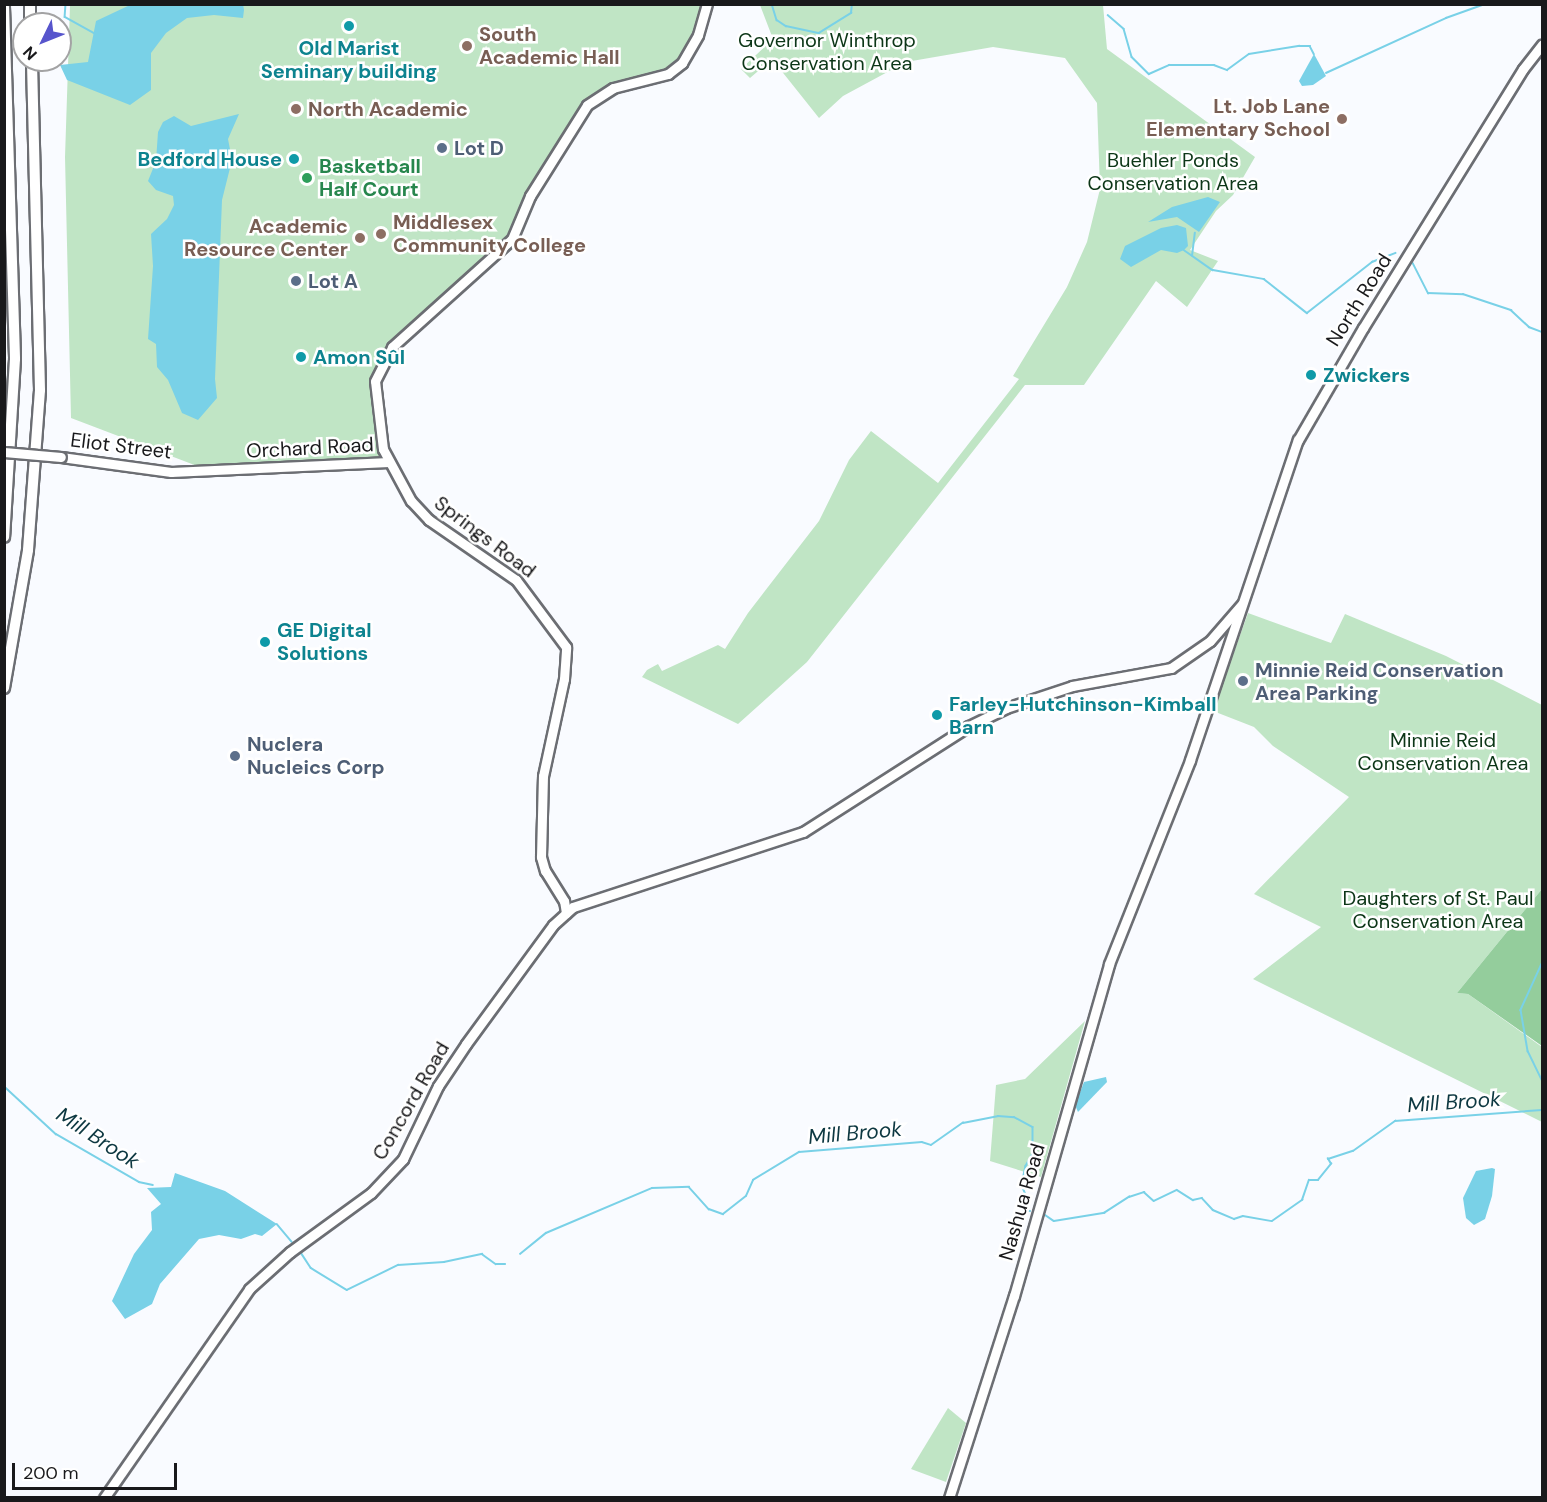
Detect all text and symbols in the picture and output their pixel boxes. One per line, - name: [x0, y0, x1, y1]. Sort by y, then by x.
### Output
- north arrow: [12, 12, 72, 72]
- marker: Old Marist Seminary building: [342, 19, 356, 33]
- place label: South Academic Hall: [479, 22, 620, 69]
- park label: Governor Winthrop Conservation Area: [738, 29, 916, 76]
- place label: Old Marist Seminary building: [261, 36, 437, 83]
- marker: South Academic Hall: [460, 39, 474, 53]
- text: N: [18, 42, 42, 65]
- place label: Lt. Job Lane Elementary School: [1146, 95, 1330, 142]
- place label: North Academic: [308, 97, 468, 121]
- marker: North Academic: [289, 102, 303, 116]
- marker: Lt. Job Lane Elementary School: [1335, 112, 1349, 126]
- place label: Lot D: [454, 136, 504, 160]
- marker: Lot D: [435, 141, 449, 155]
- place label: Bedford House: [138, 147, 282, 171]
- park label: Buehler Ponds Conservation Area: [1088, 148, 1258, 195]
- marker: Bedford House: [287, 152, 301, 166]
- place label: Basketball Half Court: [319, 154, 421, 201]
- marker: Basketball Half Court: [300, 171, 314, 185]
- place label: Middlesex Community College: [393, 210, 586, 257]
- place label: Academic Resource Center: [184, 214, 348, 261]
- marker: Middlesex Community College: [374, 227, 388, 241]
- marker: Academic Resource Center: [353, 231, 367, 245]
- street label: North Road: [1321, 249, 1397, 351]
- place label: Lot A: [308, 269, 358, 293]
- marker: Lot A: [289, 274, 303, 288]
- place label: Amon Sûl: [313, 345, 405, 369]
- marker: Amon Sûl: [294, 350, 308, 364]
- place label: Zwickers: [1323, 363, 1410, 387]
- marker: Zwickers: [1304, 368, 1318, 382]
- street label: Eliot Street: [69, 428, 173, 464]
- street label: Orchard Road: [246, 433, 374, 463]
- street label: Springs Road: [430, 491, 540, 583]
- place label: GE Digital Solutions: [277, 618, 372, 665]
- marker: GE Digital Solutions: [258, 635, 272, 649]
- place label: Minnie Reid Conservation Area Parking: [1255, 658, 1504, 705]
- marker: Minnie Reid Conservation Area Parking: [1236, 674, 1250, 688]
- place label: Farley-Hutchinson-Kimball Barn: [949, 692, 1217, 739]
- marker: Farley-Hutchinson-Kimball Barn: [930, 708, 944, 722]
- park label: Minnie Reid Conservation Area: [1358, 729, 1528, 776]
- place label: Nuclera Nucleics Corp: [247, 732, 385, 779]
- marker: Nuclera Nucleics Corp: [228, 749, 242, 763]
- park label: Daughters of St. Paul Conservation Area: [1342, 887, 1534, 934]
- street label: Concord Road: [368, 1038, 454, 1164]
- water label: Mill Brook: [1406, 1086, 1502, 1118]
- water label: Mill Brook: [52, 1102, 144, 1174]
- water label: Mill Brook: [807, 1116, 903, 1150]
- street label: Nashua Road: [994, 1141, 1050, 1263]
- scale bar: [15, 1451, 180, 1489]
- text: 200 m: [23, 1461, 79, 1485]

